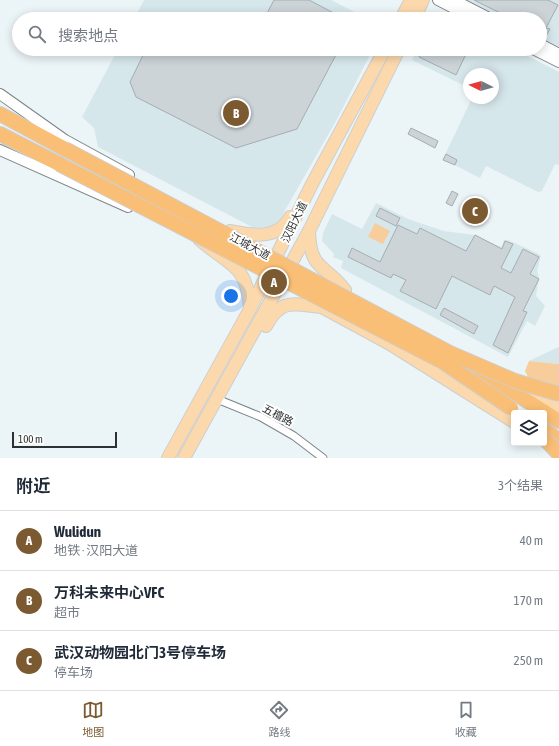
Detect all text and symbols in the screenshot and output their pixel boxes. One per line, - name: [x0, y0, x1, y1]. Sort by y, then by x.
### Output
- search box: [12, 12, 547, 56]
- icon: search: [26, 23, 48, 45]
- text: 搜索地点: [58, 27, 118, 44]
- north arrow: [463, 68, 499, 104]
- pin: B: [223, 98, 249, 128]
- pin: C: [462, 196, 488, 226]
- street label: 汉阳大道: [279, 200, 309, 244]
- street label: 江城大道: [228, 230, 272, 262]
- pin: A: [261, 267, 287, 297]
- your location: [221, 286, 241, 306]
- street label: 五檀路: [261, 402, 295, 428]
- map controls: [511, 410, 547, 446]
- button: layers: [511, 410, 547, 446]
- scale bar: [12, 430, 117, 449]
- text: 100 m: [18, 433, 43, 445]
- text: 附近: [16, 476, 50, 496]
- text: 3个结果: [498, 478, 543, 493]
- text: Wulidun: [54, 523, 101, 540]
- text: A: [26, 533, 32, 548]
- text: 40 m: [520, 533, 543, 548]
- text: 地铁 · 汉阳大道: [54, 543, 138, 558]
- text: 万科未来中心VFC: [54, 584, 164, 601]
- text: B: [26, 593, 32, 608]
- text: 170 m: [514, 593, 543, 608]
- text: 超市: [54, 605, 80, 620]
- text: 武汉动物园北门3号停车场: [54, 644, 226, 661]
- text: C: [26, 653, 32, 668]
- text: 250 m: [514, 653, 543, 668]
- text: 停车场: [54, 665, 93, 680]
- tab: 地图: [82, 699, 104, 739]
- tab: 路线: [268, 699, 290, 739]
- tab: 收藏: [455, 699, 477, 739]

